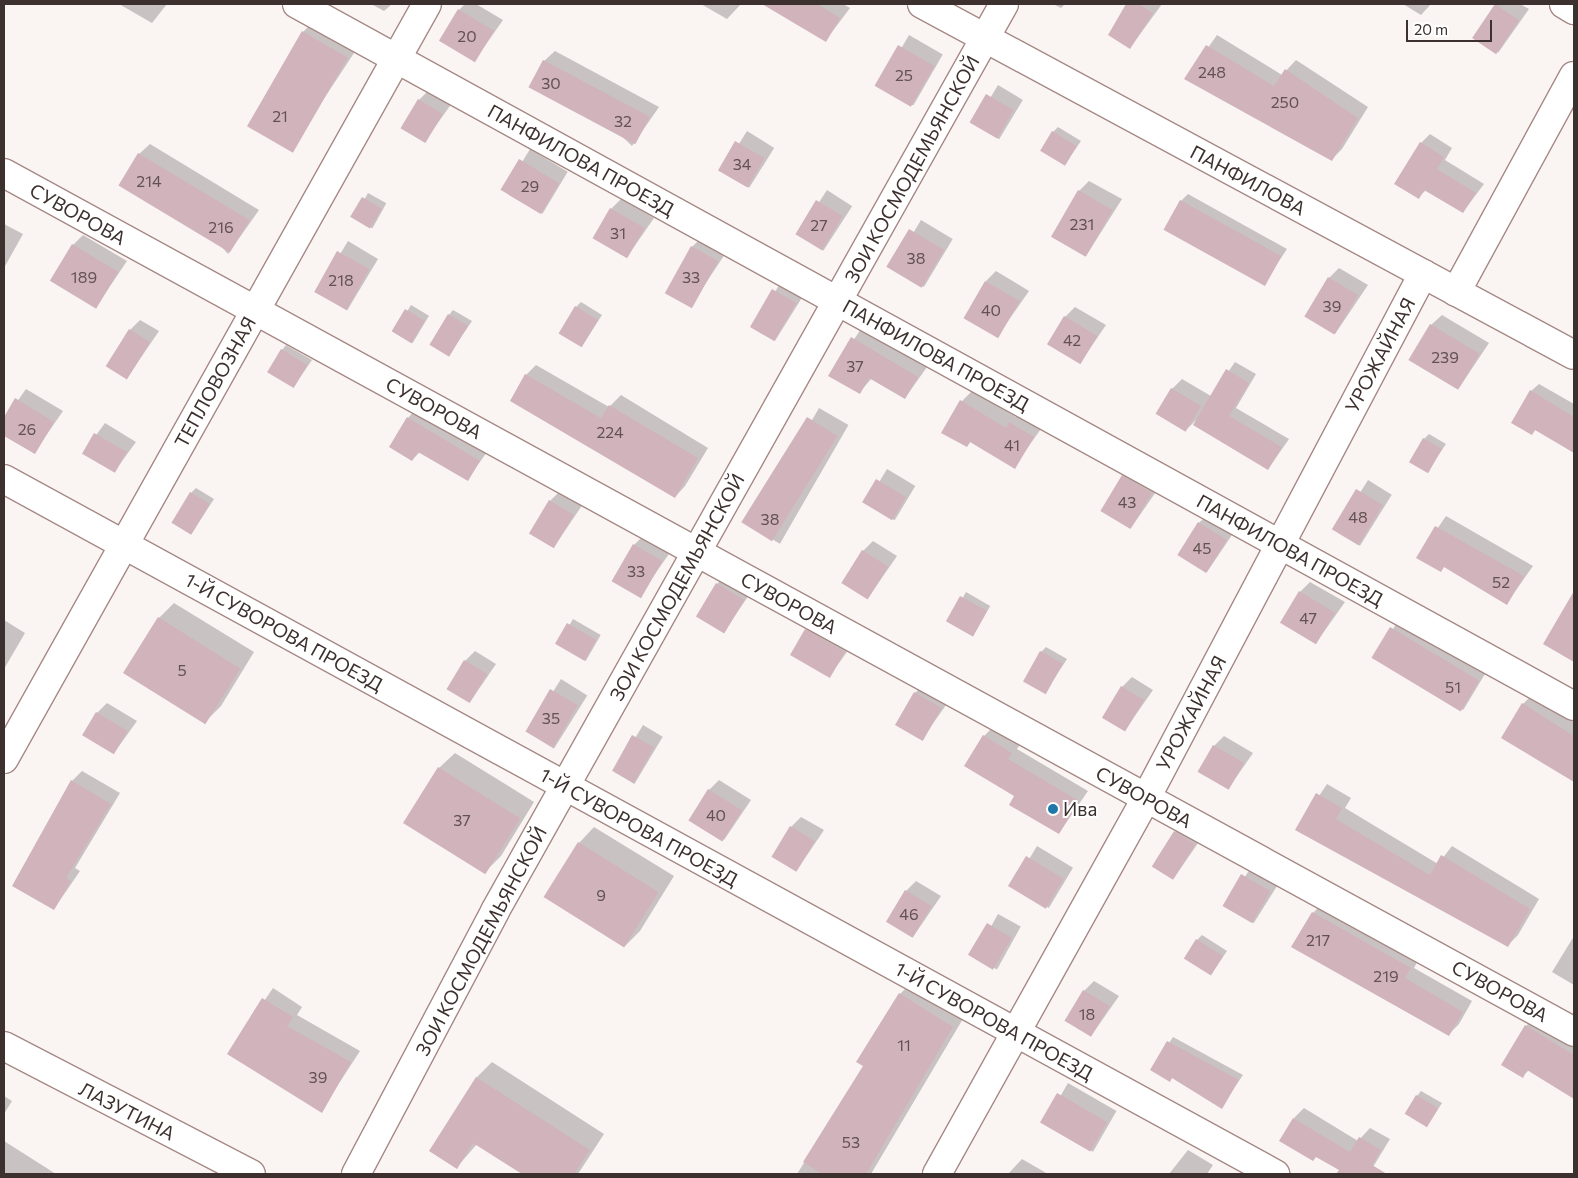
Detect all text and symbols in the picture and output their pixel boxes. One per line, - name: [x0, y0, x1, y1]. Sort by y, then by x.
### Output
- scale bar: [1408, 10, 1494, 42]
- text: 20 m: [1414, 20, 1448, 38]
- house number: 20: [457, 26, 477, 46]
- street label: ЗОИ КОСМОДЕМЬЯНСКОЙ: [840, 51, 984, 287]
- house number: 248: [1198, 62, 1226, 82]
- house number: 25: [895, 65, 913, 85]
- house number: 30: [541, 73, 561, 93]
- house number: 250: [1271, 92, 1299, 112]
- street label: ПАНФИЛОВА ПРОЕЗД: [484, 99, 678, 221]
- house number: 21: [272, 106, 288, 126]
- house number: 32: [614, 111, 632, 131]
- street label: ПАНФИЛОВА: [1186, 140, 1310, 220]
- house number: 34: [733, 154, 751, 174]
- house number: 214: [136, 171, 162, 191]
- house number: 29: [521, 176, 539, 196]
- street label: СУВОРОВА: [26, 178, 130, 250]
- house number: 231: [1070, 214, 1094, 234]
- house number: 27: [810, 215, 828, 235]
- house number: 216: [208, 217, 234, 237]
- house number: 31: [610, 223, 626, 243]
- house number: 38: [907, 248, 925, 268]
- house number: 189: [71, 267, 97, 287]
- house number: 33: [682, 267, 700, 287]
- house number: 218: [328, 270, 354, 290]
- street label: ПАНФИЛОВА ПРОЕЗД: [839, 294, 1033, 416]
- street label: УРОЖАЙНАЯ: [1340, 294, 1420, 416]
- house number: 39: [1323, 296, 1341, 316]
- house number: 40: [981, 300, 1001, 320]
- street label: ТЕПЛОВОЗНАЯ: [170, 313, 260, 451]
- house number: 42: [1063, 330, 1081, 350]
- house number: 239: [1431, 347, 1459, 367]
- house number: 37: [846, 356, 864, 376]
- street label: СУВОРОВА: [382, 372, 486, 444]
- house number: 26: [18, 419, 36, 439]
- house number: 224: [596, 422, 624, 442]
- house number: 41: [1004, 435, 1020, 455]
- street label: ЗОИ КОСМОДЕМЬЯНСКОЙ: [605, 469, 749, 705]
- street label: ПАНФИЛОВА ПРОЕЗД: [1193, 489, 1387, 611]
- house number: 43: [1118, 492, 1136, 512]
- house number: 48: [1348, 507, 1368, 527]
- house number: 38: [761, 509, 779, 529]
- house number: 45: [1193, 538, 1211, 558]
- house number: 33: [627, 561, 645, 581]
- street label: СУВОРОВА: [737, 567, 841, 639]
- street label: 1-Й СУВОРОВА ПРОЕЗД: [181, 568, 387, 696]
- house number: 52: [1492, 572, 1510, 592]
- house number: 47: [1299, 608, 1317, 628]
- street label: УРОЖАЙНАЯ: [1151, 652, 1231, 774]
- house number: 5: [177, 660, 187, 680]
- house number: 51: [1445, 677, 1461, 697]
- house number: 35: [542, 708, 560, 728]
- street label: СУВОРОВА: [1092, 761, 1196, 833]
- street label: 1-Й СУВОРОВА ПРОЕЗД: [536, 763, 742, 891]
- place label: Ива: [1063, 798, 1097, 820]
- marker: Ива: [1047, 803, 1059, 815]
- house number: 40: [706, 805, 726, 825]
- house number: 37: [453, 810, 471, 830]
- street label: ЗОИ КОСМОДЕМЬЯНСКОЙ: [411, 823, 551, 1059]
- house number: 9: [596, 885, 606, 905]
- house number: 46: [899, 904, 919, 924]
- house number: 217: [1306, 930, 1330, 950]
- street label: СУВОРОВА: [1448, 955, 1552, 1027]
- street label: 1-Й СУВОРОВА ПРОЕЗД: [891, 957, 1097, 1085]
- house number: 219: [1373, 966, 1399, 986]
- house number: 18: [1079, 1004, 1095, 1024]
- house number: 11: [897, 1035, 911, 1055]
- house number: 39: [309, 1067, 327, 1087]
- street label: ЛАЗУТИНА: [75, 1077, 179, 1145]
- house number: 53: [842, 1132, 860, 1152]

